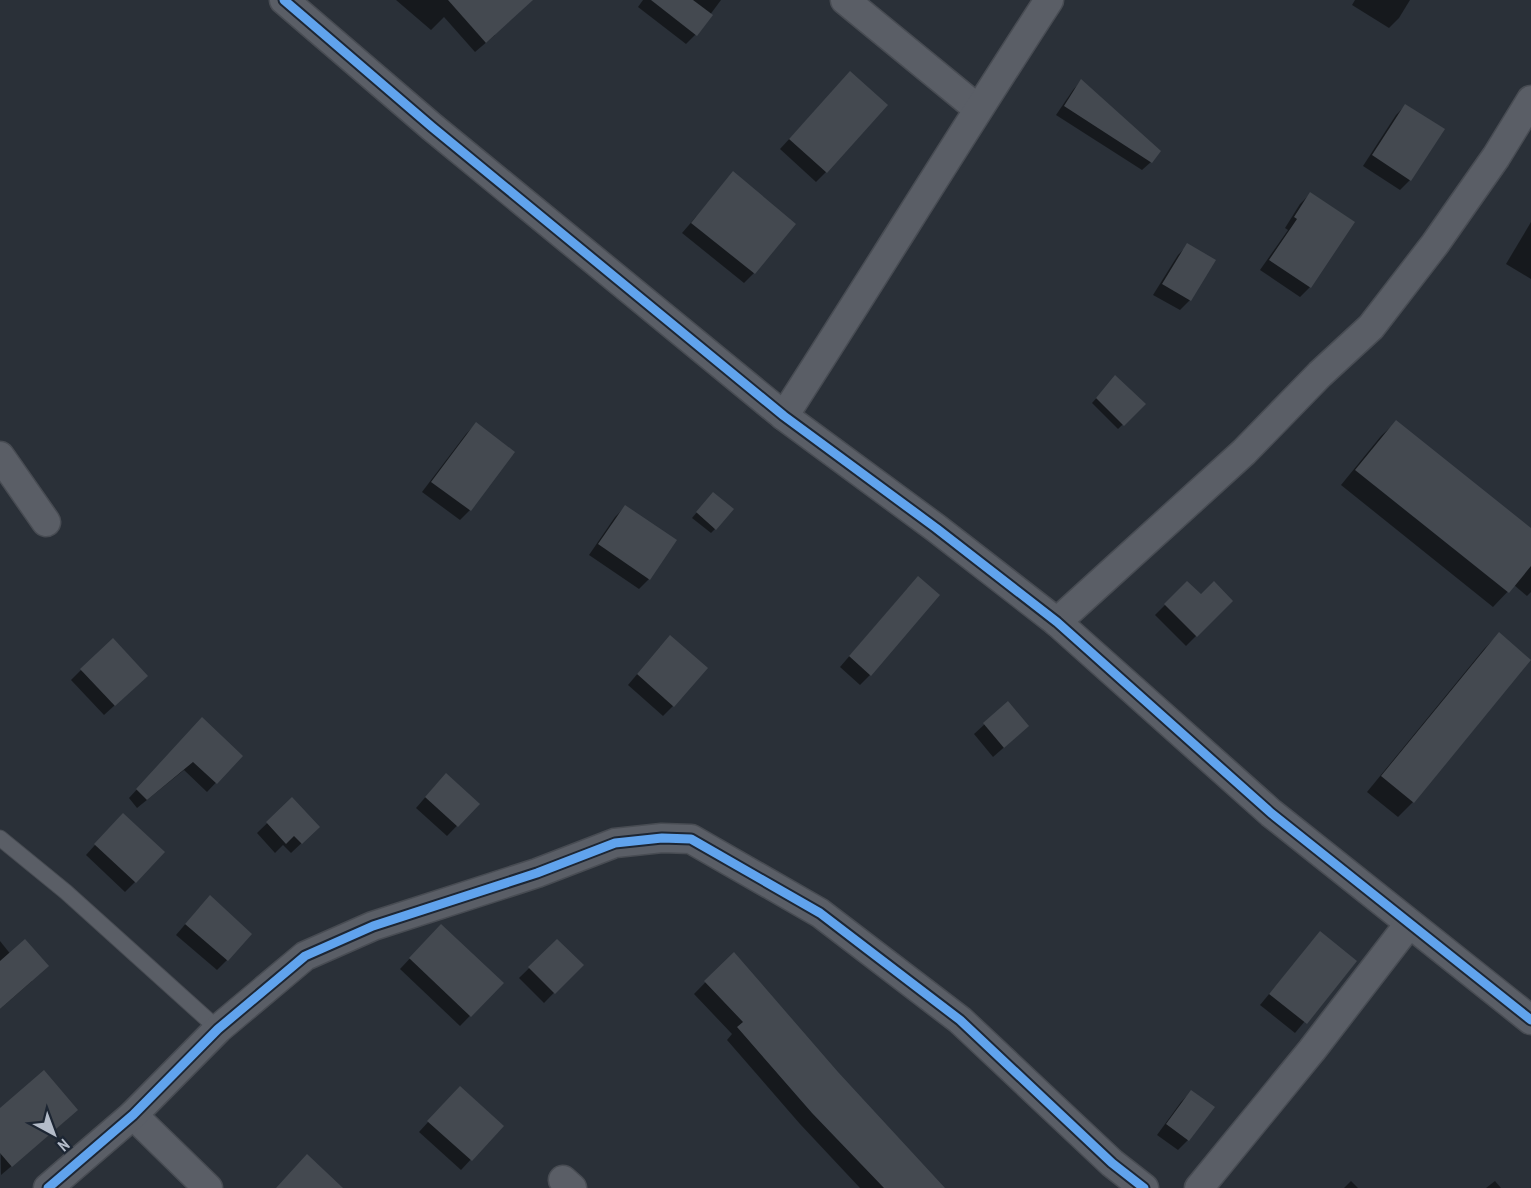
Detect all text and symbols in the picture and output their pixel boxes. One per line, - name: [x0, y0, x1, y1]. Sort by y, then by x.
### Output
- north arrow: [24, 1104, 84, 1164]
- text: N: [54, 1135, 74, 1156]

